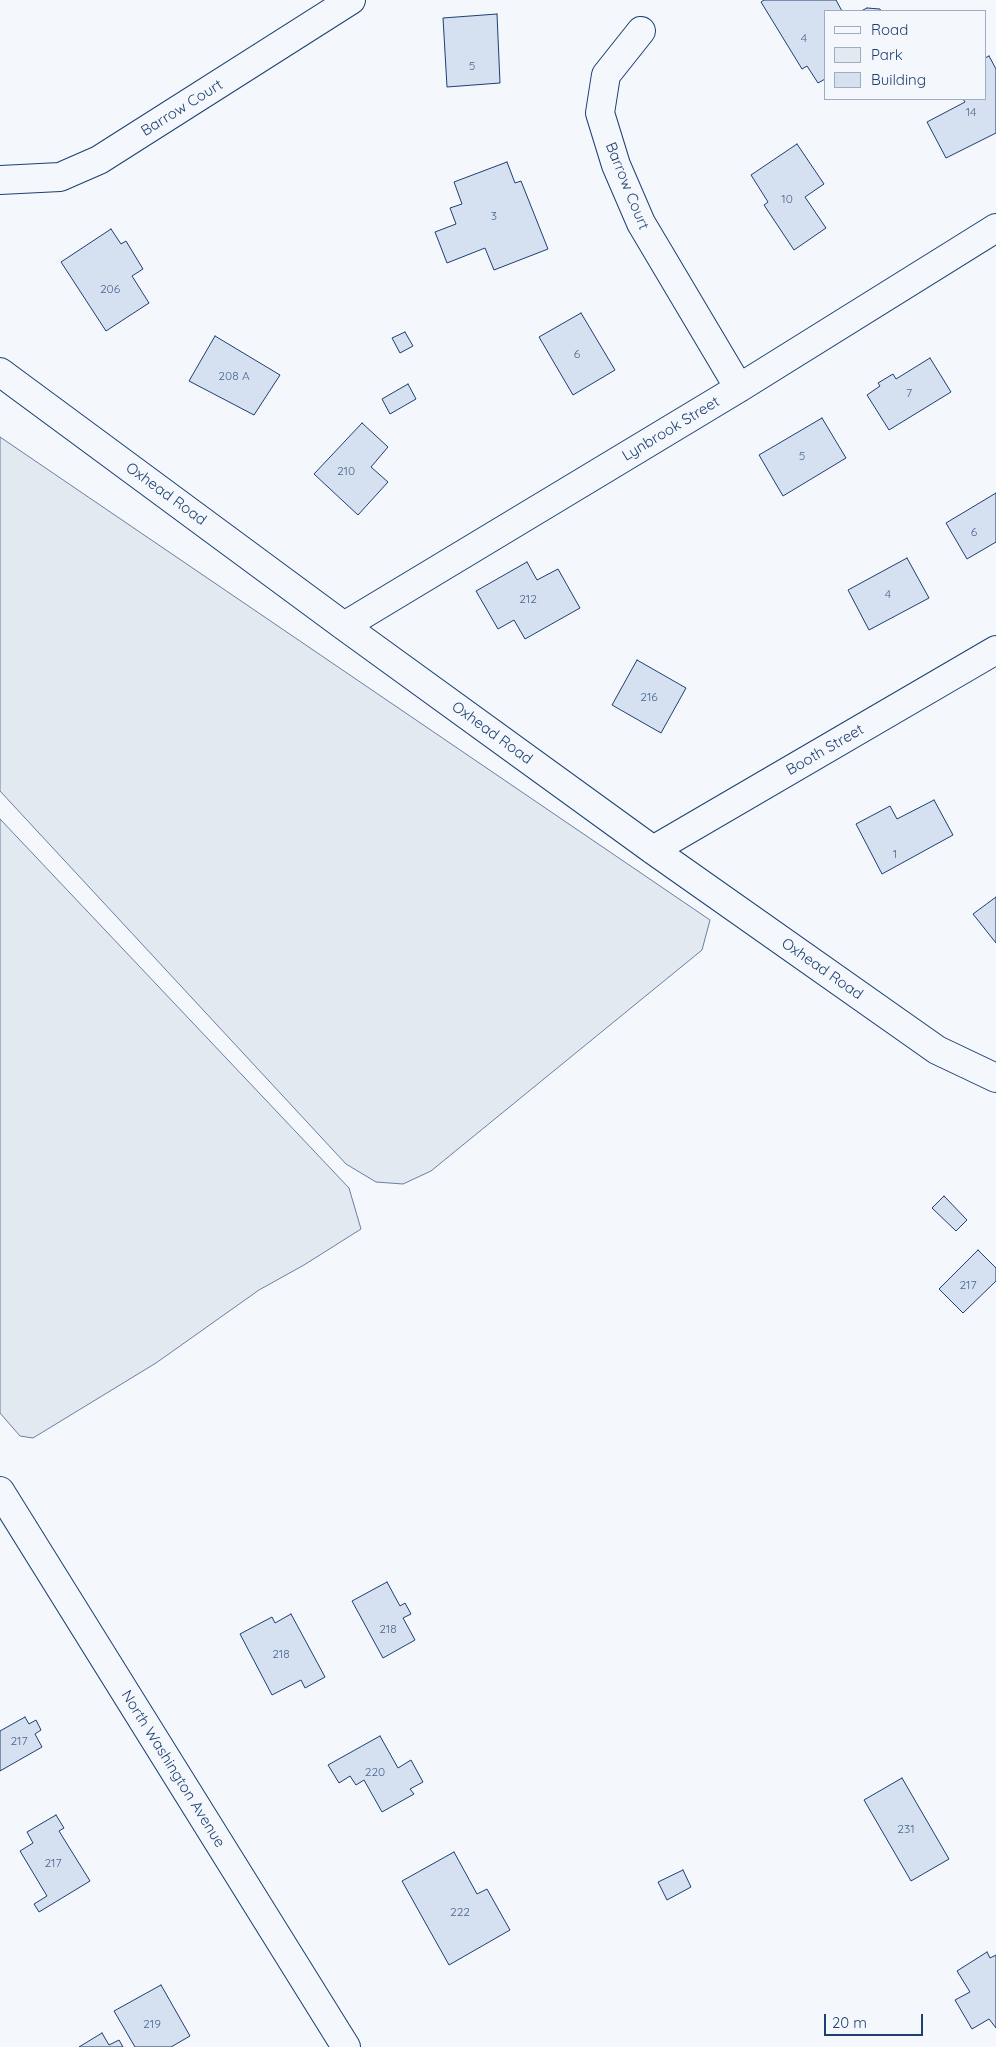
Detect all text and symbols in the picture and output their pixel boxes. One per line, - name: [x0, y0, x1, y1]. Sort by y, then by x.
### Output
- legend: [824, 10, 986, 100]
- text: Road: [871, 20, 908, 39]
- house number: 4: [801, 31, 807, 45]
- text: Park: [871, 45, 903, 64]
- house number: 5: [469, 59, 475, 73]
- text: Building: [871, 70, 926, 89]
- street label: Barrow Court: [138, 76, 226, 140]
- house number: 14: [966, 105, 976, 119]
- street label: Barrow Court: [601, 140, 653, 232]
- house number: 10: [781, 192, 793, 206]
- house number: 3: [491, 209, 497, 223]
- house number: 206: [100, 282, 120, 296]
- house number: 6: [574, 347, 580, 361]
- house number: 208 A: [218, 369, 250, 383]
- house number: 7: [906, 386, 912, 400]
- street label: Lynbrook Street: [619, 393, 723, 465]
- house number: 5: [799, 449, 805, 463]
- street label: Oxhead Road: [122, 459, 210, 529]
- house number: 210: [337, 464, 355, 478]
- house number: 6: [971, 525, 977, 539]
- house number: 4: [885, 587, 891, 601]
- house number: 212: [519, 592, 537, 606]
- house number: 216: [640, 690, 658, 704]
- street label: Oxhead Road: [448, 698, 536, 768]
- street label: Booth Street: [783, 721, 867, 779]
- house number: 1: [893, 847, 897, 861]
- street label: Oxhead Road: [778, 934, 866, 1004]
- house number: 217: [959, 1278, 977, 1292]
- house number: 218: [379, 1622, 397, 1636]
- house number: 218: [272, 1647, 290, 1661]
- street label: North Washington Avenue: [117, 1687, 229, 1851]
- house number: 217: [10, 1734, 28, 1748]
- house number: 220: [365, 1765, 385, 1779]
- house number: 231: [897, 1822, 915, 1836]
- house number: 217: [44, 1856, 62, 1870]
- house number: 222: [450, 1905, 470, 1919]
- scale bar: [826, 2004, 925, 2036]
- text: 20 m: [832, 2013, 867, 2032]
- house number: 219: [143, 2017, 161, 2031]

